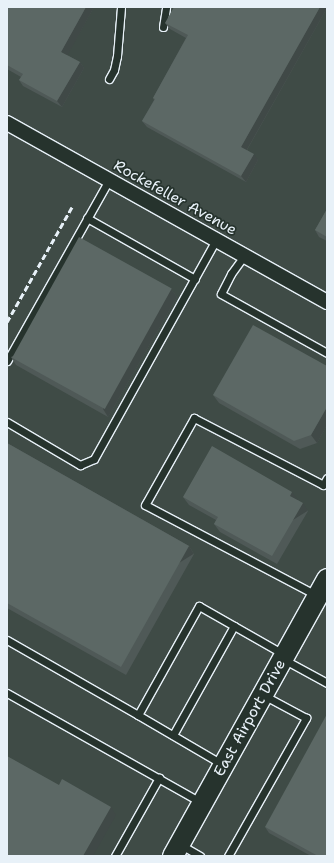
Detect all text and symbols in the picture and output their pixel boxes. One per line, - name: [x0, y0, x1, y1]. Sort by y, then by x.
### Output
- street label: Rockefeller Avenue: [110, 157, 240, 239]
- street label: East Airport Drive: [210, 656, 290, 780]

